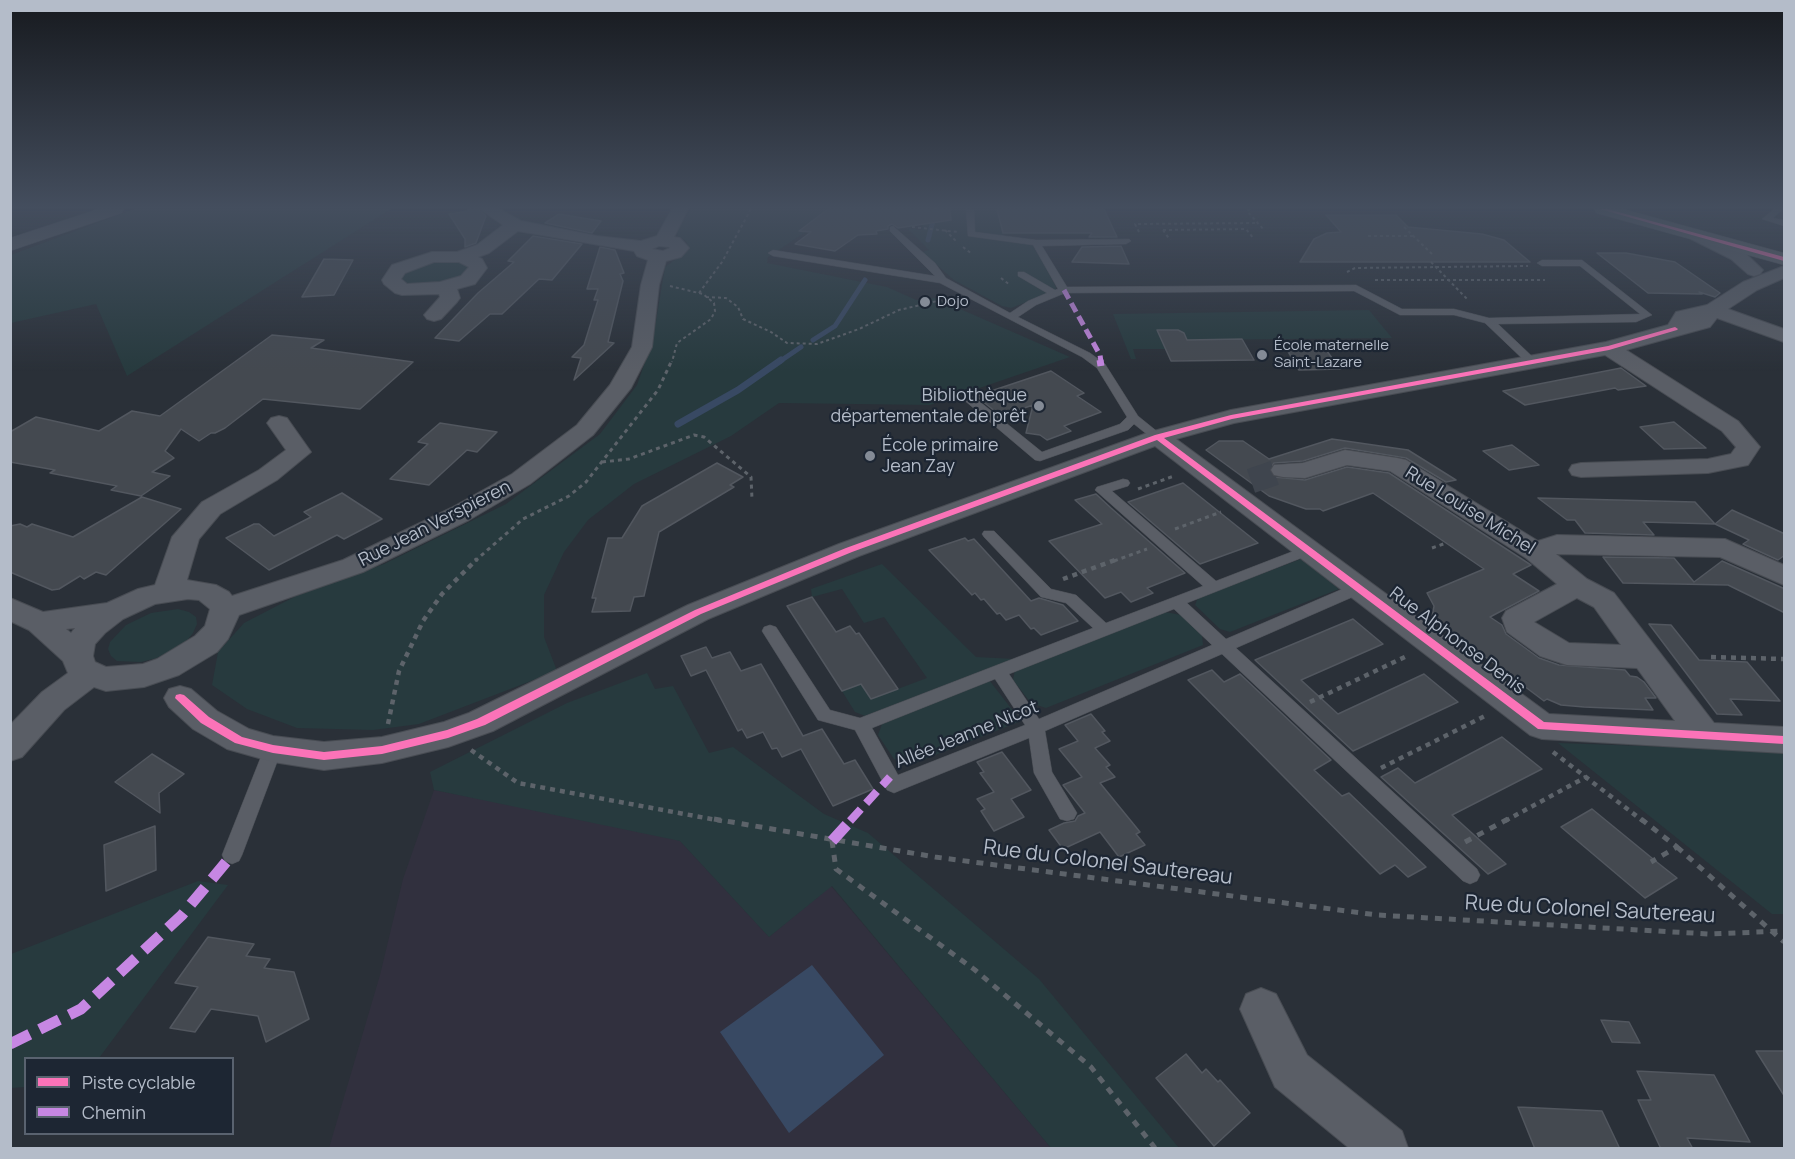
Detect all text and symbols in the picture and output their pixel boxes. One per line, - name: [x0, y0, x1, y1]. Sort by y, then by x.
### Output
- place label: Dojo: [937, 293, 969, 311]
- marker: Dojo: [918, 295, 932, 309]
- place label: École maternelle Saint-Lazare: [1274, 337, 1389, 372]
- marker: École maternelle Saint-Lazare: [1255, 348, 1269, 362]
- place label: Bibliothèque départementale de prêt: [831, 385, 1027, 428]
- marker: Bibliothèque départementale de prêt: [1032, 399, 1046, 413]
- place label: École primaire Jean Zay: [882, 435, 999, 478]
- marker: École primaire Jean Zay: [863, 449, 877, 463]
- street label: Rue Louise Michel: [1401, 462, 1539, 560]
- street label: Rue Jean Verspieren: [355, 476, 515, 572]
- street label: Rue Alphonse Denis: [1385, 583, 1529, 699]
- street label: Allée Jeanne Nicot: [892, 696, 1042, 774]
- street label: Rue du Colonel Sautereau: [982, 835, 1234, 891]
- street label: Rue du Colonel Sautereau: [1464, 891, 1716, 929]
- legend: [24, 1057, 234, 1135]
- text: Piste cyclable: [82, 1070, 196, 1094]
- text: Chemin: [82, 1100, 146, 1124]

